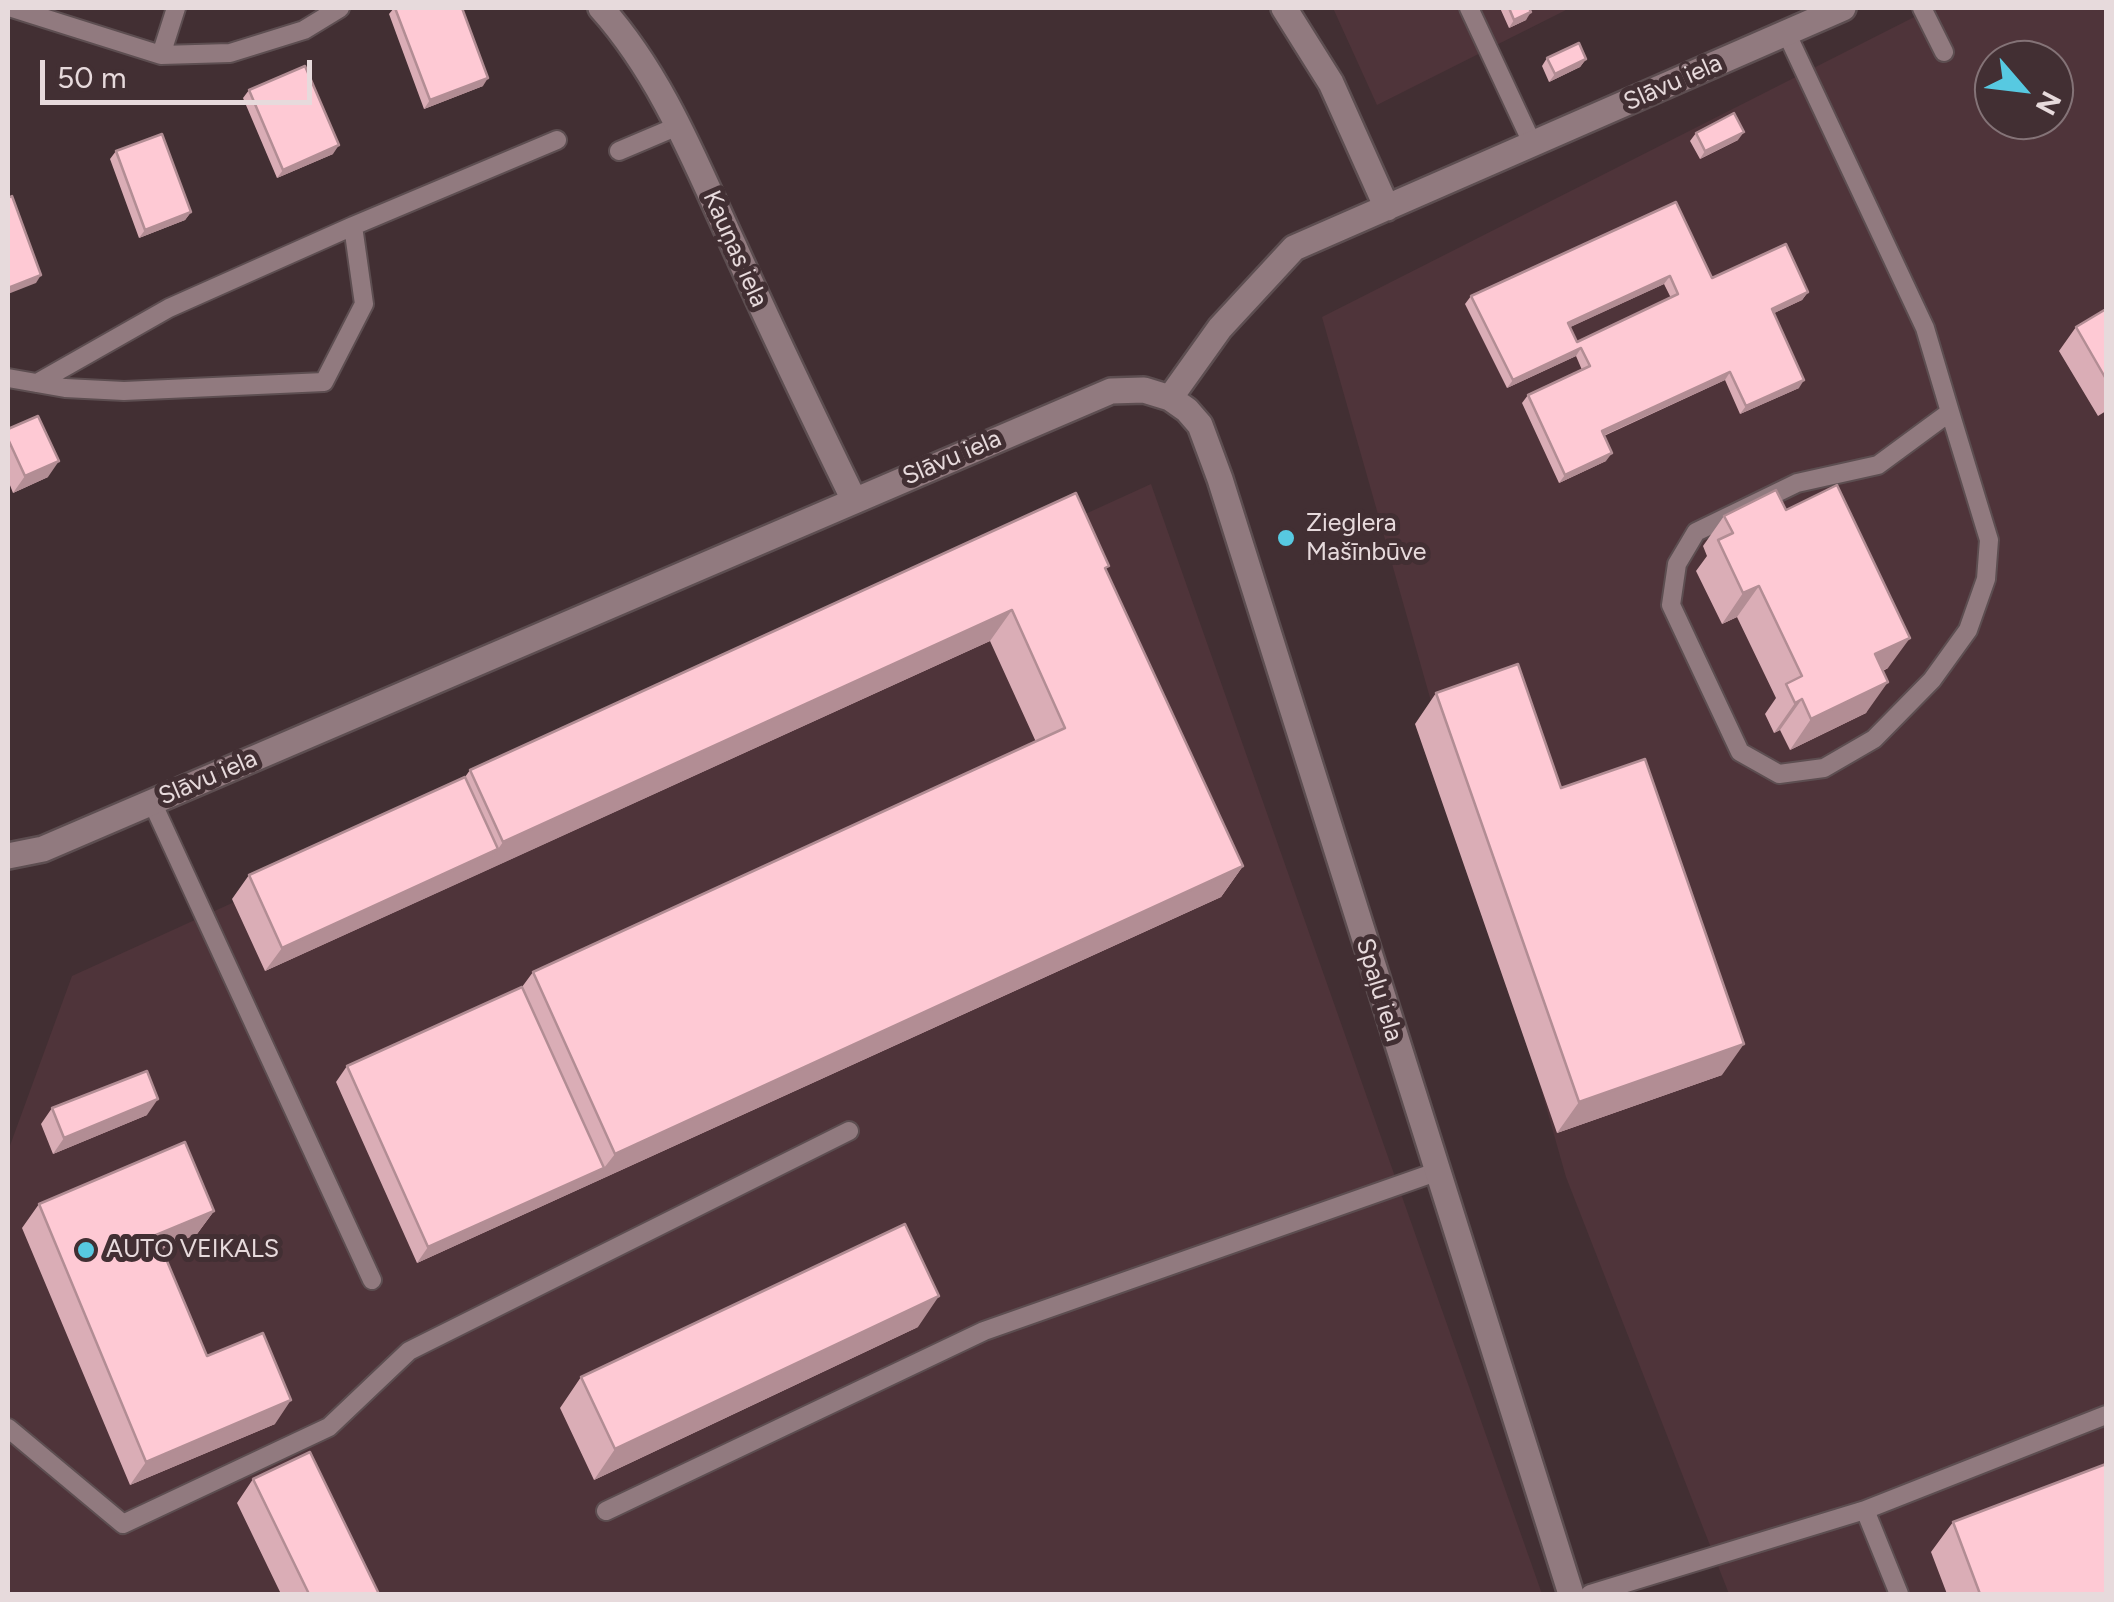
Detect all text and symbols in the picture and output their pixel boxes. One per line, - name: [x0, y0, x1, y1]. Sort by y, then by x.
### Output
- scale bar: [45, 40, 318, 102]
- north arrow: [1974, 40, 2074, 140]
- street label: Slāvu iela: [1619, 48, 1727, 118]
- text: 50 m: [57, 59, 126, 96]
- text: N: [2029, 86, 2069, 121]
- street label: Kauņas iela: [696, 186, 774, 312]
- street label: Slāvu iela: [898, 424, 1006, 492]
- place label: Zieglera Mašīnbūve: [1306, 509, 1426, 568]
- marker: Zieglera Mašīnbūve: [1275, 527, 1297, 549]
- street label: Slāvu iela: [154, 744, 262, 812]
- street label: Spaļu iela: [1349, 935, 1409, 1045]
- place label: AUTO VEIKALS: [106, 1235, 279, 1265]
- marker: AUTO VEIKALS: [75, 1239, 97, 1261]

